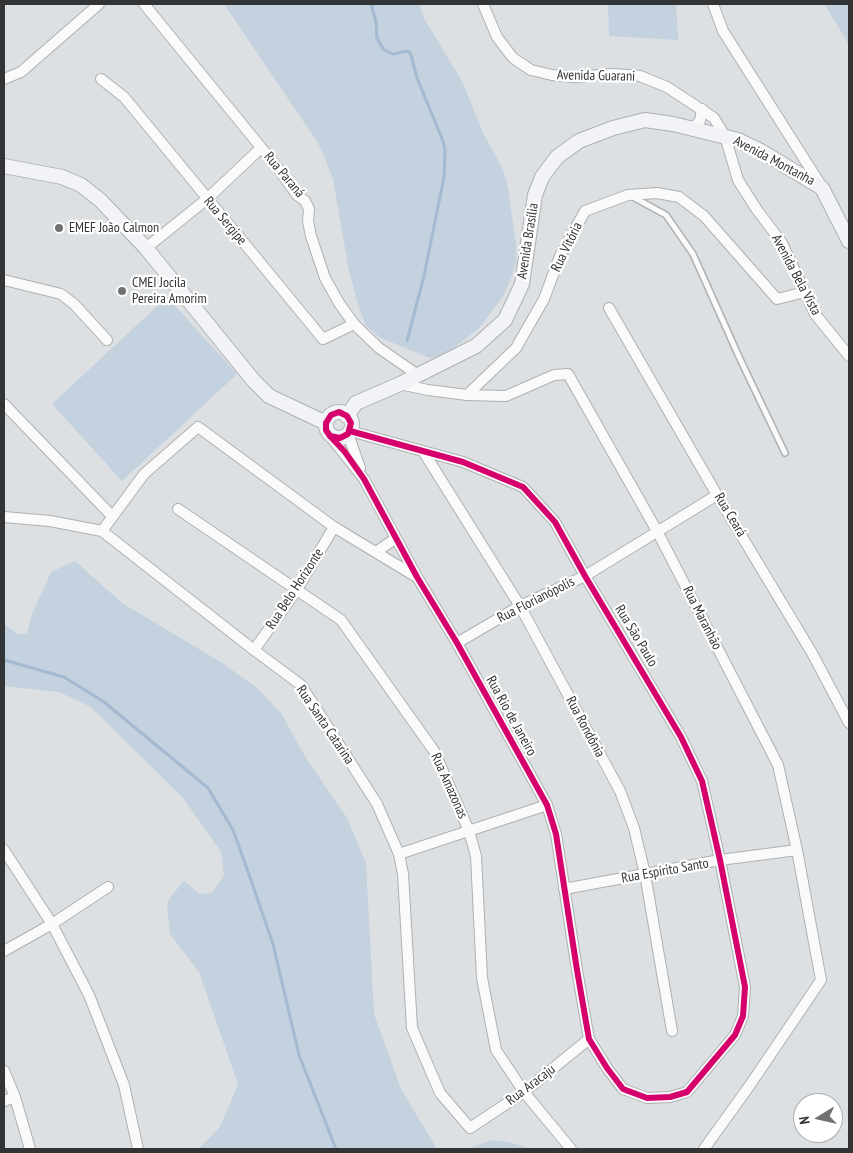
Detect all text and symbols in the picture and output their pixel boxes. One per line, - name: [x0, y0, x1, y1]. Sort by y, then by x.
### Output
- street label: Avenida Guarani: [557, 67, 635, 85]
- street label: Avenida Montanha: [730, 133, 818, 189]
- street label: Rua Paraná: [260, 149, 308, 201]
- street label: Rua Sergipe: [200, 193, 250, 249]
- street label: Avenida Brasília: [514, 202, 542, 280]
- street label: Rua Vitória: [548, 219, 586, 275]
- place label: EMEF João Calmon: [69, 220, 159, 236]
- marker: EMEF João Calmon: [53, 222, 65, 234]
- street label: Avenida Bela Vista: [768, 232, 824, 318]
- place label: CMEI Jocila Pereira Amorim: [132, 275, 207, 308]
- marker: CMEI Jocila Pereira Amorim: [116, 285, 128, 297]
- street label: Rua Ceará: [710, 490, 750, 540]
- street label: Rua Belo Horizonte: [263, 545, 327, 633]
- street label: Rua Florianópolis: [495, 573, 577, 627]
- street label: Rua Maranhão: [679, 583, 725, 653]
- street label: Rua São Paulo: [611, 602, 661, 670]
- street label: Rua Rio de Janeiro: [482, 673, 540, 759]
- street label: Rua Santa Catarina: [292, 682, 358, 768]
- street label: Rua Rondônia: [562, 694, 608, 760]
- street label: Rua Amazonas: [427, 751, 471, 821]
- street label: Rua Espírito Santo: [620, 855, 710, 887]
- street label: Rua Aracaju: [503, 1061, 559, 1109]
- north arrow: [793, 1093, 843, 1143]
- text: N: [795, 1115, 814, 1125]

